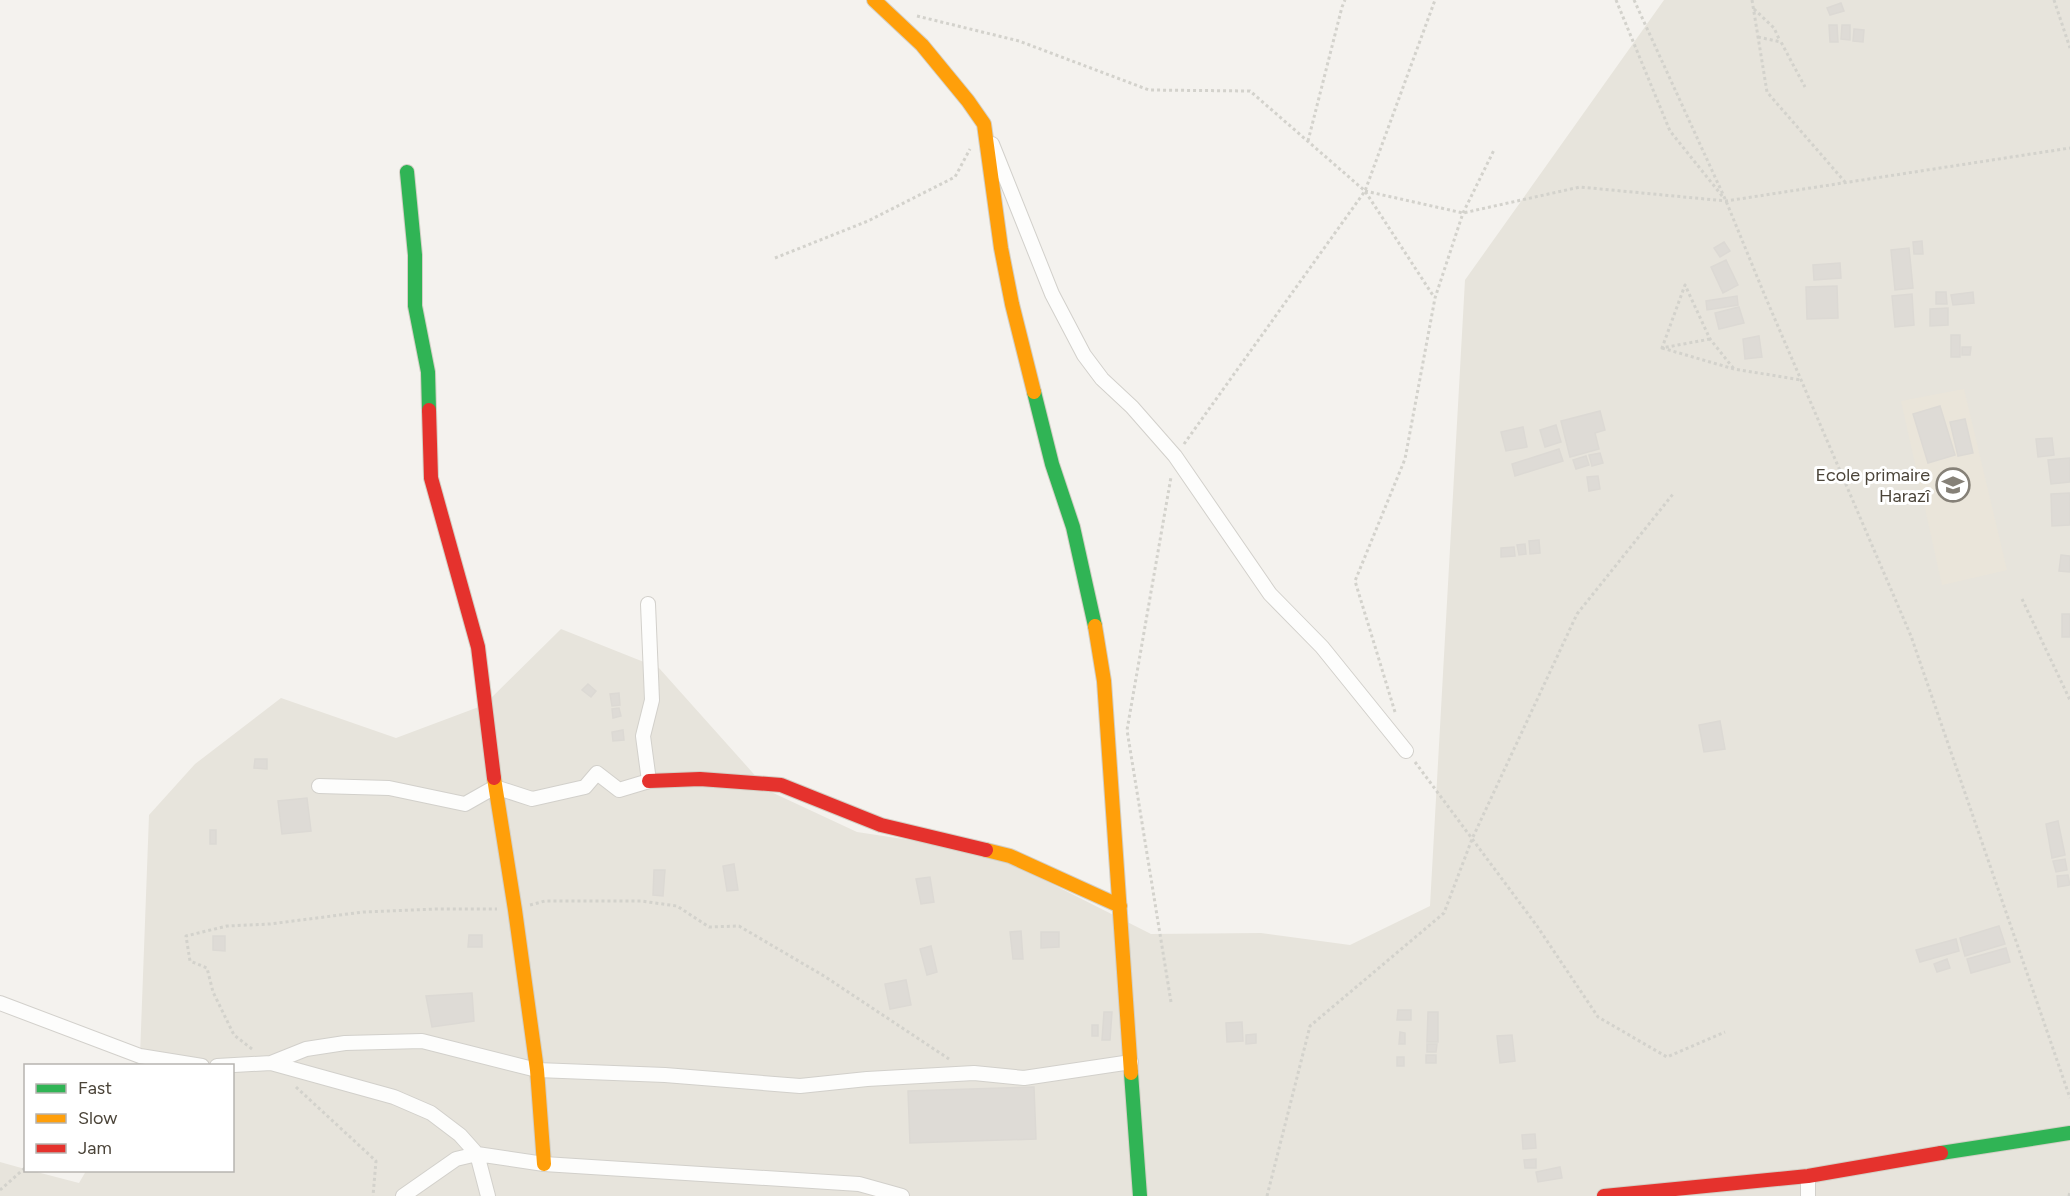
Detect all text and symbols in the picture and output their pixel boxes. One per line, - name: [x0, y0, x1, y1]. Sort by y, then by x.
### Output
- place label: Ecole primaire Harazî: [1815, 464, 1932, 507]
- school or university icon: Ecole primaire Harazî: [1935, 467, 1971, 503]
- legend: [24, 1064, 234, 1172]
- text: Fast: [78, 1077, 112, 1099]
- text: Slow: [78, 1107, 117, 1129]
- text: Jam: [78, 1137, 112, 1159]

